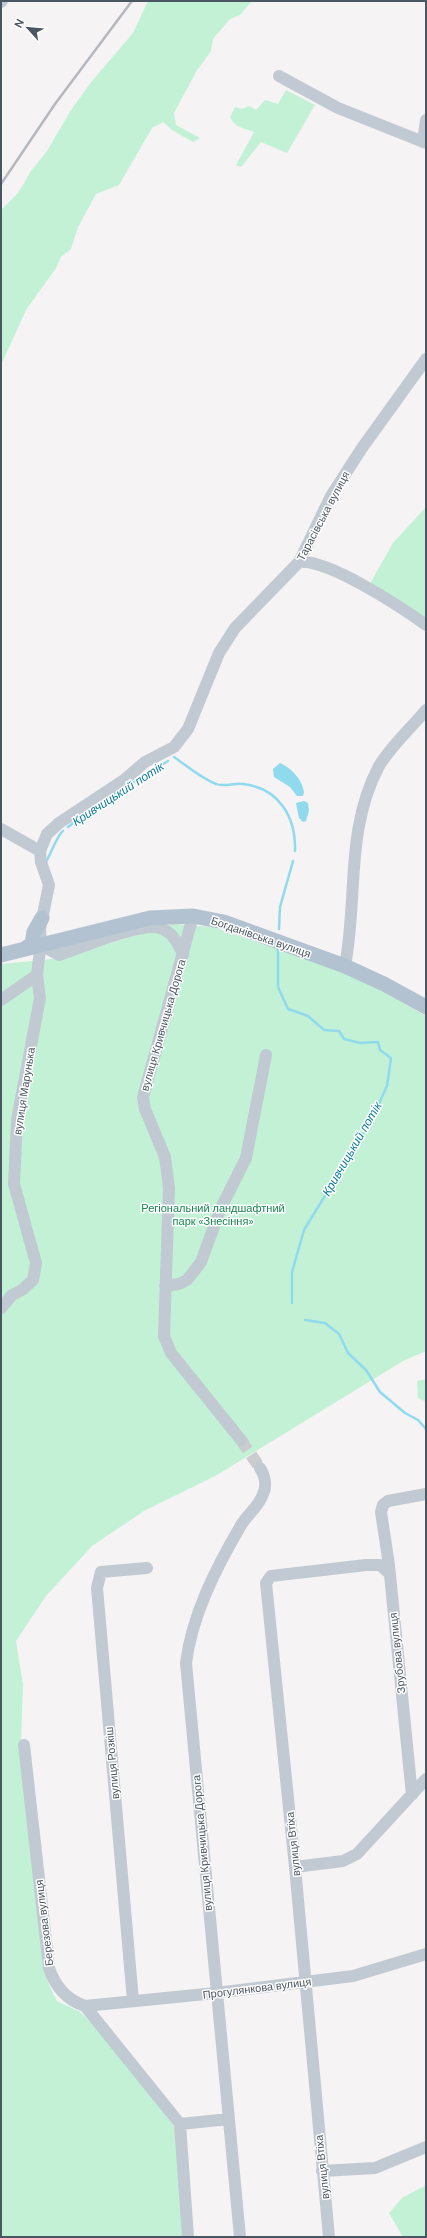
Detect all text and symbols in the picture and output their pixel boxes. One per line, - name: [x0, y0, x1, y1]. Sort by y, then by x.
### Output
- north arrow: [8, 8, 48, 48]
- text: N: [11, 17, 27, 30]
- street label: Тарасівська вулиця: [294, 469, 352, 563]
- water label: Кривчицький потік: [69, 758, 168, 830]
- street label: Богданівська вулиця: [209, 913, 313, 961]
- street label: вулиця Кривчицька Дорога: [137, 957, 189, 1093]
- street label: вулиця Марунька: [10, 1045, 38, 1136]
- water label: Кривчицький потік: [319, 1098, 386, 1199]
- park label: Регіональний ландшафтний парк «Знесіння»: [141, 1201, 285, 1228]
- street label: Зрубова вулиця: [386, 1612, 408, 1694]
- street label: вулиця Розкіш: [102, 1726, 122, 1800]
- street label: вулиця Кривчицька Дорога: [189, 1774, 215, 1912]
- street label: вулиця Втіха: [283, 1810, 303, 1877]
- street label: Березова вулиця: [32, 1879, 56, 1967]
- street label: Прогулянкова вулиця: [202, 1974, 312, 2002]
- street label: вулиця Втіха: [312, 2133, 332, 2200]

